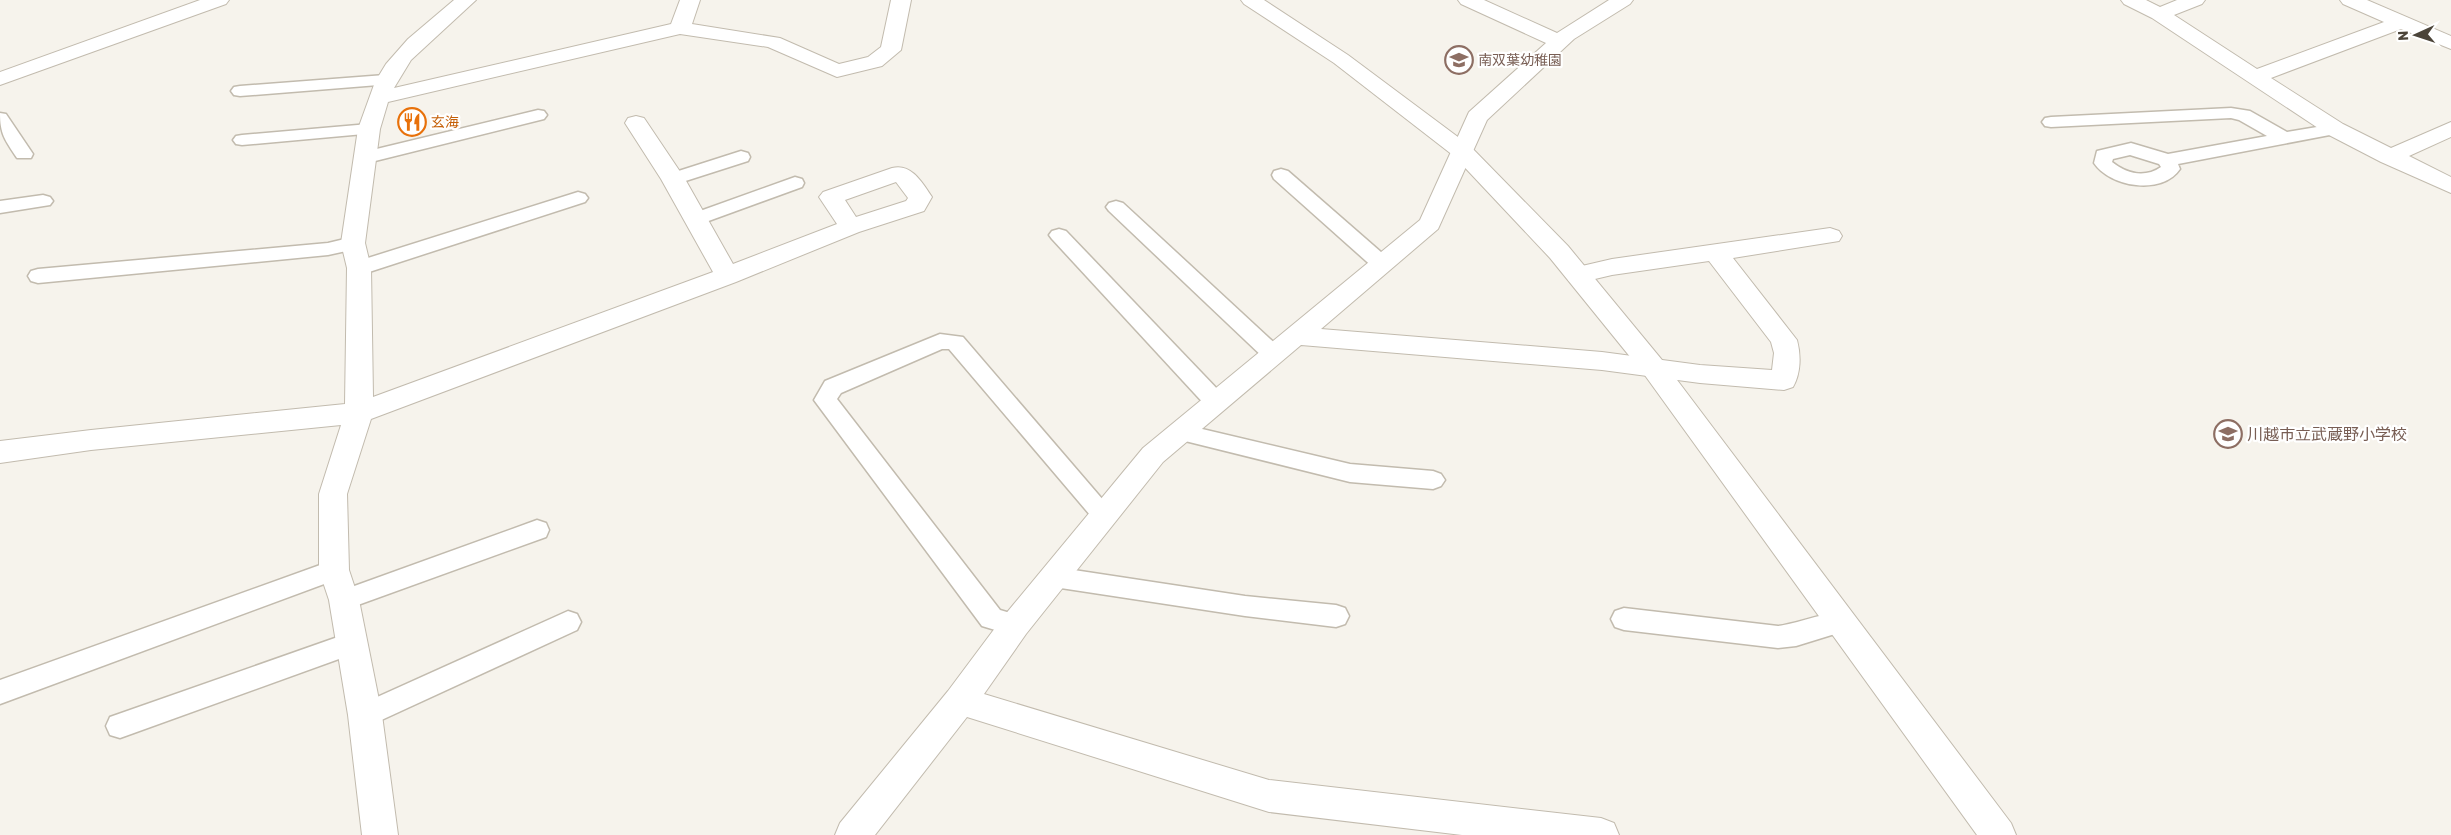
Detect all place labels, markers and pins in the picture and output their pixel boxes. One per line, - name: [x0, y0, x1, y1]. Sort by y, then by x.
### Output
- school or university icon: 南双葉幼稚園: [1444, 45, 1474, 75]
- place label: 南双葉幼稚園: [1478, 52, 1562, 69]
- restaurant icon: 玄海: [397, 107, 427, 137]
- place label: 玄海: [431, 114, 459, 131]
- school or university icon: 川越市立武蔵野小学校: [2213, 419, 2243, 449]
- place label: 川越市立武蔵野小学校: [2247, 425, 2407, 444]

